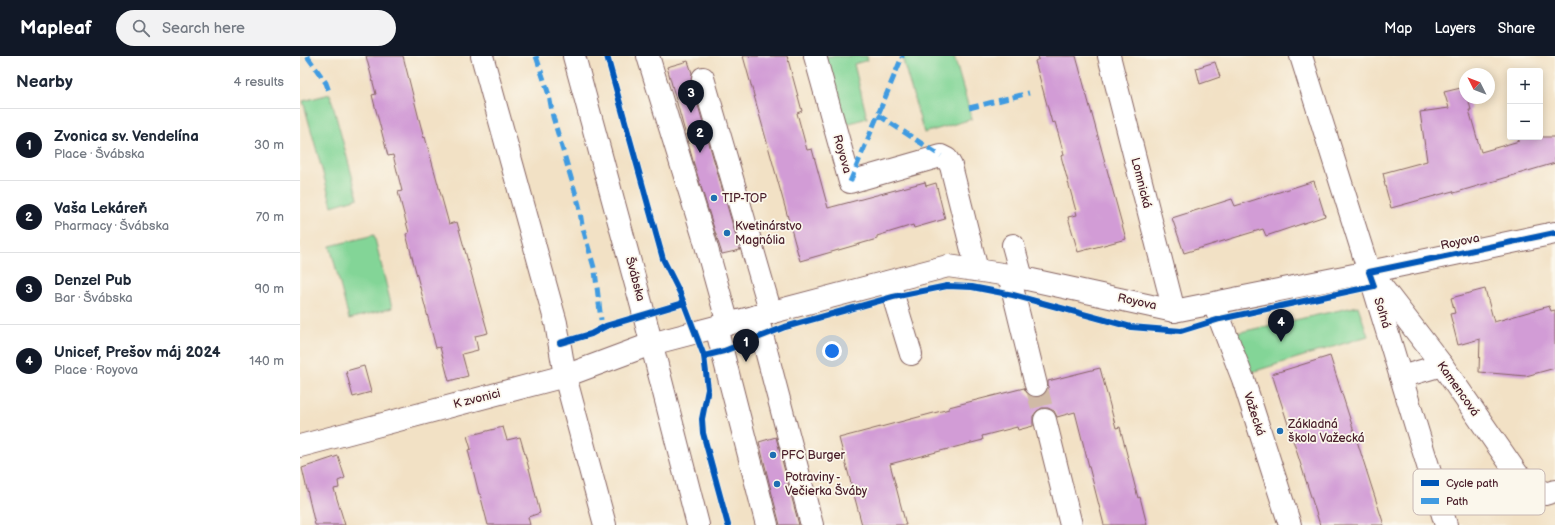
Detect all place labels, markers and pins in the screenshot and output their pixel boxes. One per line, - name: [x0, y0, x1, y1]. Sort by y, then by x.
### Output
- pin: 3: [678, 80, 704, 113]
- pin: 2: [687, 120, 713, 153]
- place label: TIP-TOP: [722, 191, 767, 206]
- marker: TIP-TOP: [709, 193, 719, 203]
- place label: Kvetinárstvo Magnólia: [735, 219, 802, 248]
- marker: Kvetinárstvo Magnólia: [722, 228, 732, 238]
- pin: 4: [1268, 309, 1294, 342]
- pin: 1: [733, 329, 759, 362]
- place label: Základná škola Važecká: [1287, 417, 1365, 446]
- marker: Základná škola Važecká: [1275, 426, 1285, 436]
- place label: PFC Burger: [781, 448, 846, 463]
- marker: PFC Burger: [768, 450, 778, 460]
- place label: Potraviny - Večierka Šváby: [785, 470, 868, 499]
- marker: Potraviny - Večierka Šváby: [772, 479, 782, 489]

